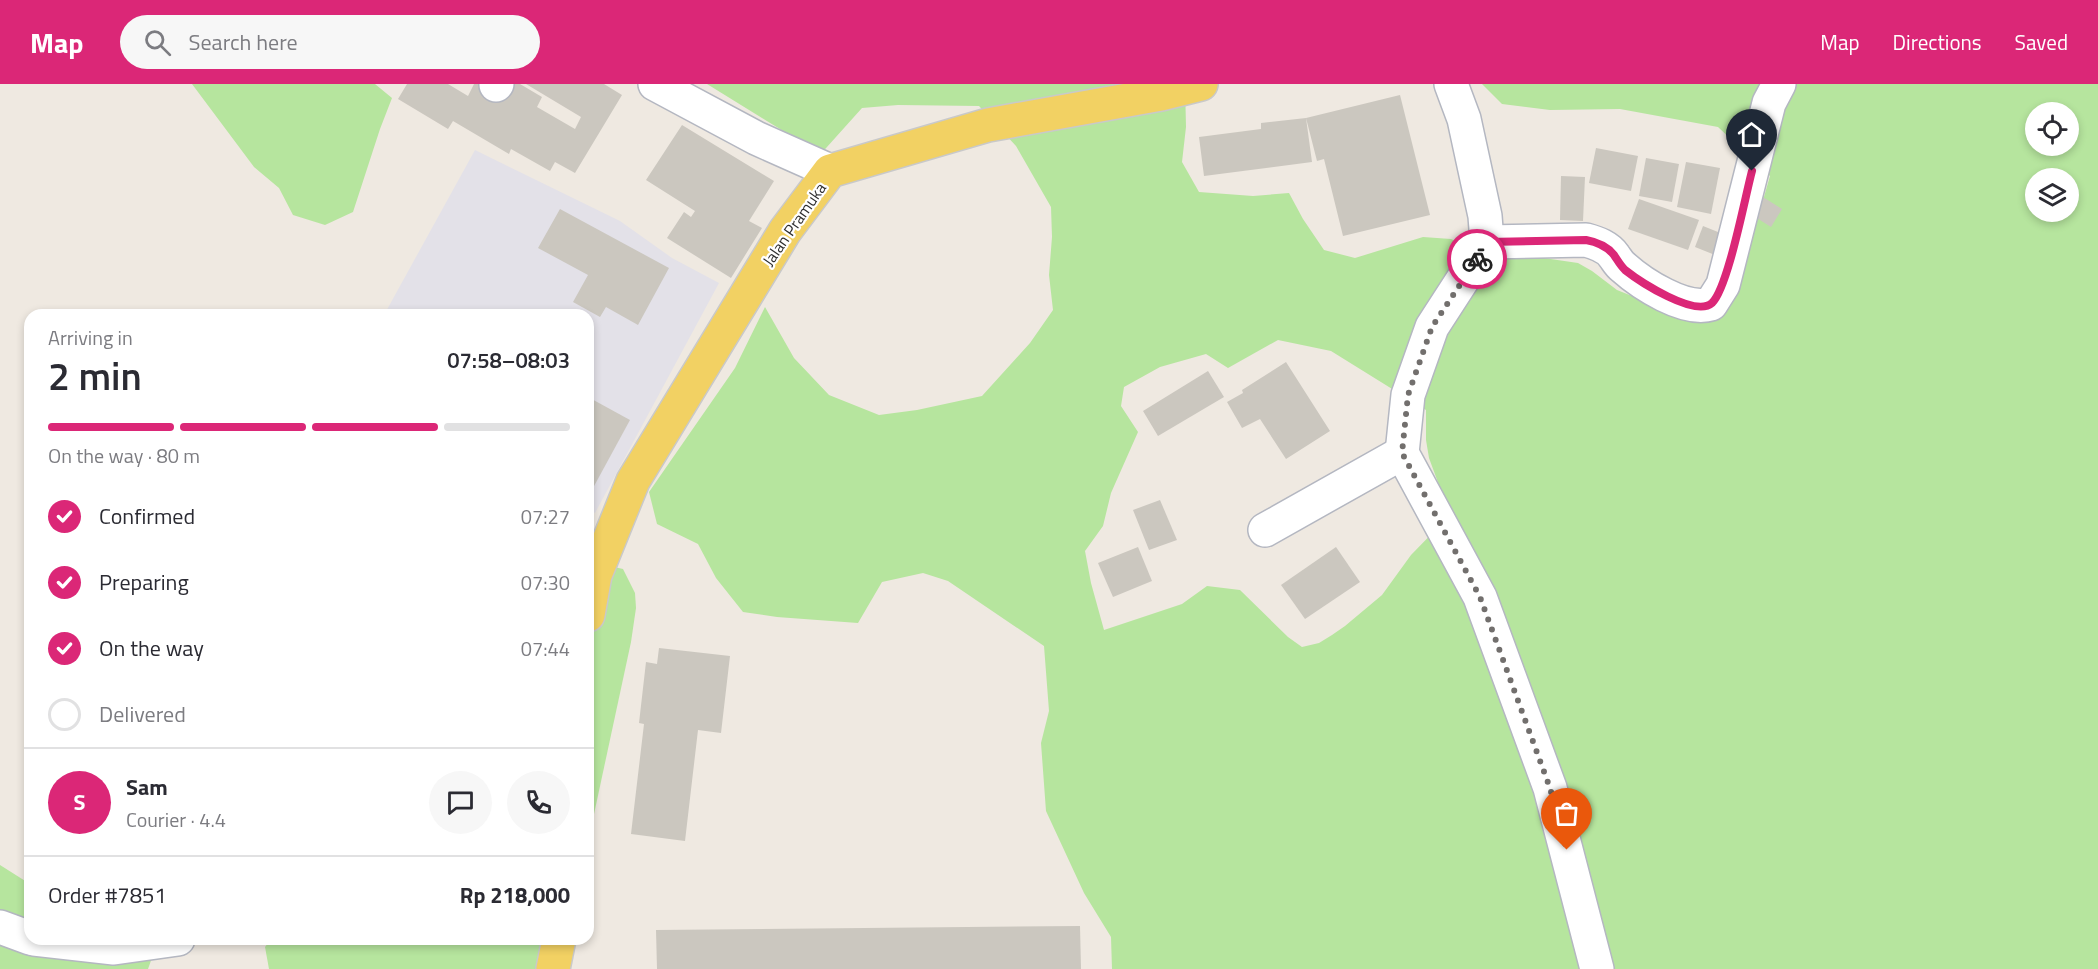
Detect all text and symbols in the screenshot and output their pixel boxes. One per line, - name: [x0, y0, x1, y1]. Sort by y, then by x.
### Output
- search box: [120, 15, 540, 69]
- text: Map: [30, 21, 84, 64]
- text: Search here: [189, 25, 298, 59]
- icon: search: [141, 26, 174, 59]
- text: Map: [1820, 26, 1860, 58]
- text: Directions: [1893, 26, 1982, 58]
- text: Saved: [2015, 26, 2068, 58]
- map controls: [2025, 102, 2079, 222]
- button: locate: [2025, 102, 2079, 156]
- pin: [1726, 109, 1777, 171]
- icon: home: [1735, 118, 1768, 151]
- button: layers: [2025, 168, 2079, 222]
- street label: Jalan Pramuka: [756, 177, 832, 271]
- courier: [1447, 229, 1507, 289]
- icon: bike: [1461, 243, 1494, 276]
- text: Arriving in: [48, 322, 133, 353]
- text: 07:58–08:03: [447, 343, 570, 377]
- text: 2 min: [48, 346, 142, 405]
- text: On the way · 80 m: [48, 440, 200, 471]
- text: Confirmed: [99, 499, 195, 533]
- icon: check: [48, 500, 81, 533]
- text: 07:27: [521, 501, 570, 532]
- text: Preparing: [99, 565, 189, 599]
- icon: check: [48, 566, 81, 599]
- text: 07:30: [521, 567, 570, 598]
- text: On the way: [99, 631, 204, 665]
- icon: check: [48, 632, 81, 665]
- text: 07:44: [521, 633, 570, 664]
- text: Delivered: [99, 697, 186, 731]
- text: Sam: [126, 770, 168, 804]
- button: chat: [429, 771, 492, 834]
- button: phone: [507, 771, 570, 834]
- text: S: [74, 785, 85, 819]
- pin: [1541, 788, 1592, 850]
- icon: bag: [1550, 797, 1583, 830]
- text: Courier · 4.4: [126, 804, 226, 835]
- text: Order #7851: [48, 878, 167, 912]
- text: Rp 218,000: [460, 878, 570, 912]

